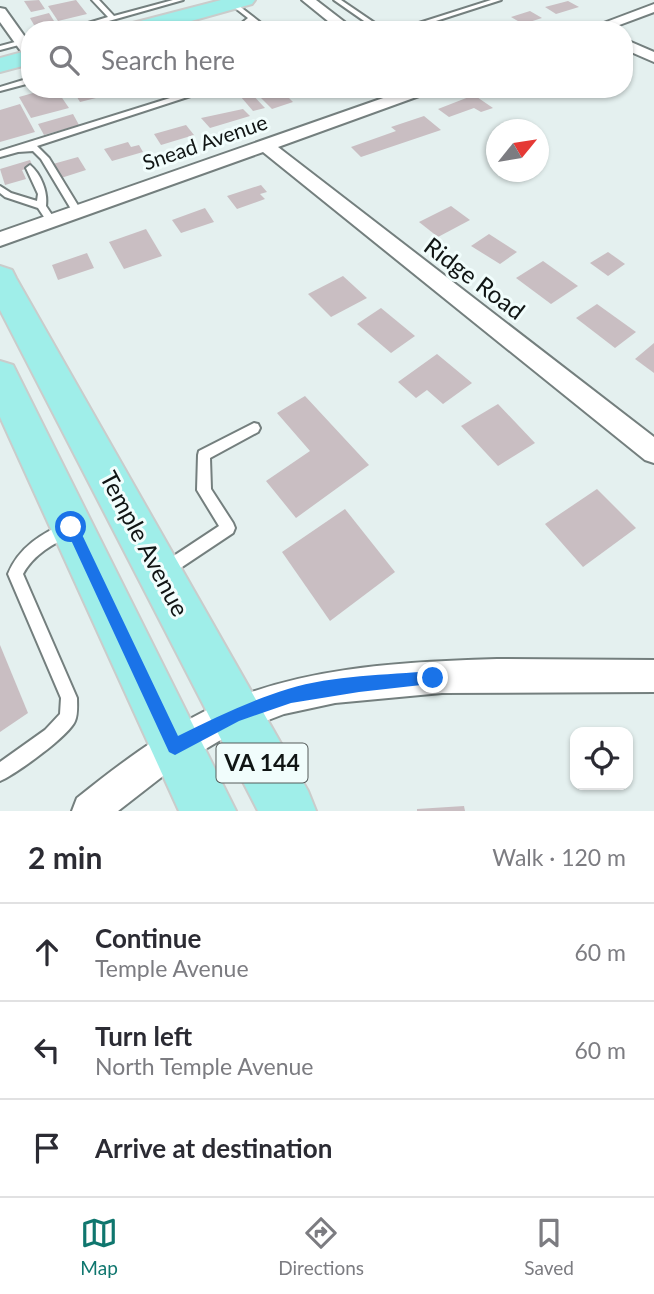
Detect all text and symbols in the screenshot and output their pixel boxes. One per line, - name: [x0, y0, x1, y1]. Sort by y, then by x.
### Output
- search box: [21, 21, 633, 98]
- icon: search: [45, 41, 83, 79]
- text: Search here: [101, 44, 235, 76]
- street label: Snead Avenue: [139, 109, 270, 175]
- north arrow: [486, 119, 549, 182]
- street label: Ridge Road: [419, 231, 531, 325]
- street label: Temple Avenue: [95, 466, 196, 621]
- route start: [55, 511, 86, 542]
- route end: [417, 662, 448, 693]
- map controls: [570, 727, 633, 790]
- button: locate: [570, 727, 633, 790]
- road number: VA 144: [216, 744, 308, 782]
- text: 2 min: [28, 839, 102, 875]
- text: Walk · 120 m: [492, 843, 626, 871]
- text: Continue: [95, 922, 201, 954]
- icon: ahead: [28, 933, 66, 971]
- text: 60 m: [575, 938, 626, 966]
- text: Temple Avenue: [95, 954, 249, 982]
- text: Turn left: [95, 1020, 192, 1052]
- icon: left: [28, 1031, 66, 1069]
- text: 60 m: [575, 1036, 626, 1064]
- text: North Temple Avenue: [95, 1052, 313, 1080]
- icon: arrive: [28, 1129, 66, 1167]
- text: Arrive at destination: [95, 1132, 332, 1164]
- tab: Map: [80, 1214, 118, 1279]
- tab: Directions: [278, 1214, 364, 1279]
- tab: Saved: [524, 1214, 574, 1279]

